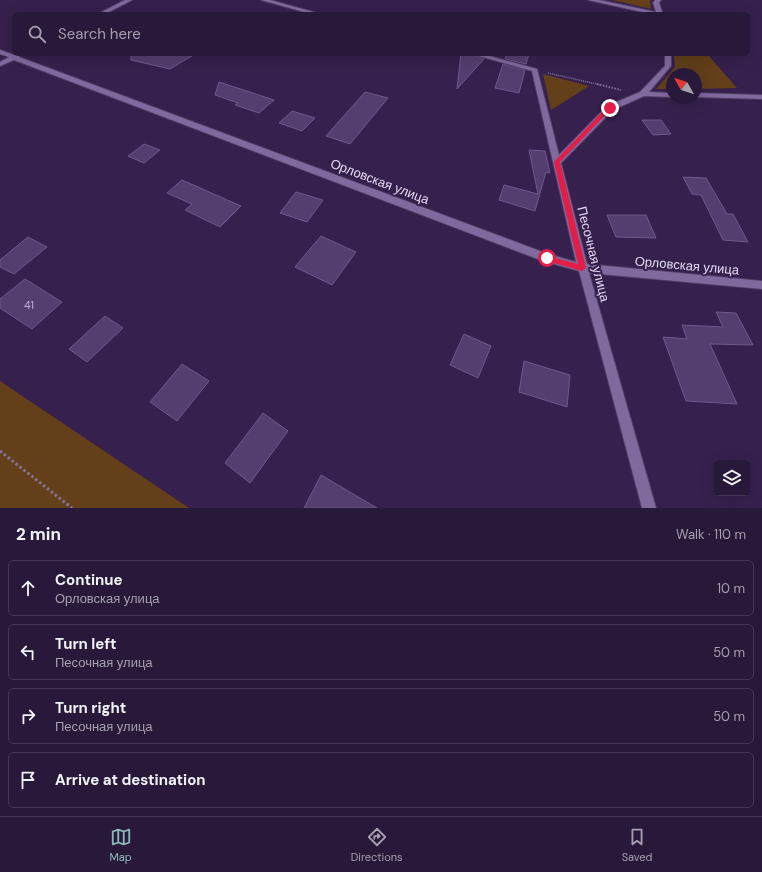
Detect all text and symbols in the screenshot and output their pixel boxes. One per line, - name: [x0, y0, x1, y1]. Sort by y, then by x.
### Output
- search box: [12, 12, 750, 56]
- icon: search: [26, 23, 48, 45]
- text: Search here: [58, 24, 141, 44]
- north arrow: [666, 68, 702, 104]
- route end: [601, 99, 619, 117]
- street label: Орловская улица: [328, 155, 432, 208]
- street label: Песочная улица: [573, 205, 614, 304]
- route start: [538, 249, 556, 267]
- street label: Орловская улица: [634, 252, 741, 279]
- house number: 41: [24, 298, 34, 312]
- map controls: [714, 460, 750, 496]
- button: layers: [714, 460, 750, 496]
- text: 2 min: [16, 523, 61, 545]
- text: Walk · 110 m: [676, 526, 746, 543]
- text: Continue: [55, 570, 123, 590]
- icon: ahead: [17, 577, 39, 599]
- text: 10 m: [717, 580, 745, 597]
- text: Орловская улица: [55, 590, 160, 607]
- text: Turn left: [55, 634, 116, 654]
- icon: left: [17, 641, 39, 663]
- text: 50 m: [713, 644, 745, 661]
- text: Песочная улица: [55, 654, 153, 671]
- text: Turn right: [55, 698, 126, 718]
- icon: right: [17, 705, 39, 727]
- text: 50 m: [713, 708, 745, 725]
- text: Песочная улица: [55, 718, 153, 735]
- icon: arrive: [17, 769, 39, 791]
- text: Arrive at destination: [55, 770, 206, 790]
- tab: Map: [110, 826, 132, 864]
- tab: Directions: [351, 826, 403, 864]
- tab: Saved: [622, 826, 652, 864]

